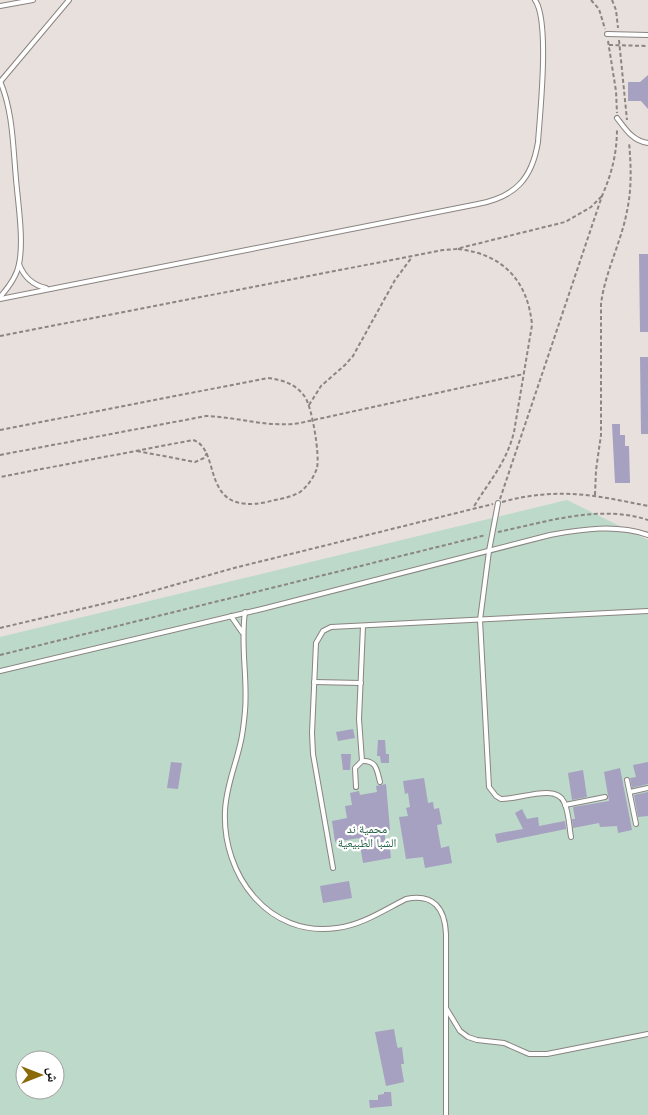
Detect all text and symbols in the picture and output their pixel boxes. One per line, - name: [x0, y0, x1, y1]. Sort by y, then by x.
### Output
- park label: محمية ند الشبا الطبيعية: [338, 821, 396, 850]
- north arrow: [15, 1050, 65, 1100]
- text: ش: [44, 1068, 62, 1083]

